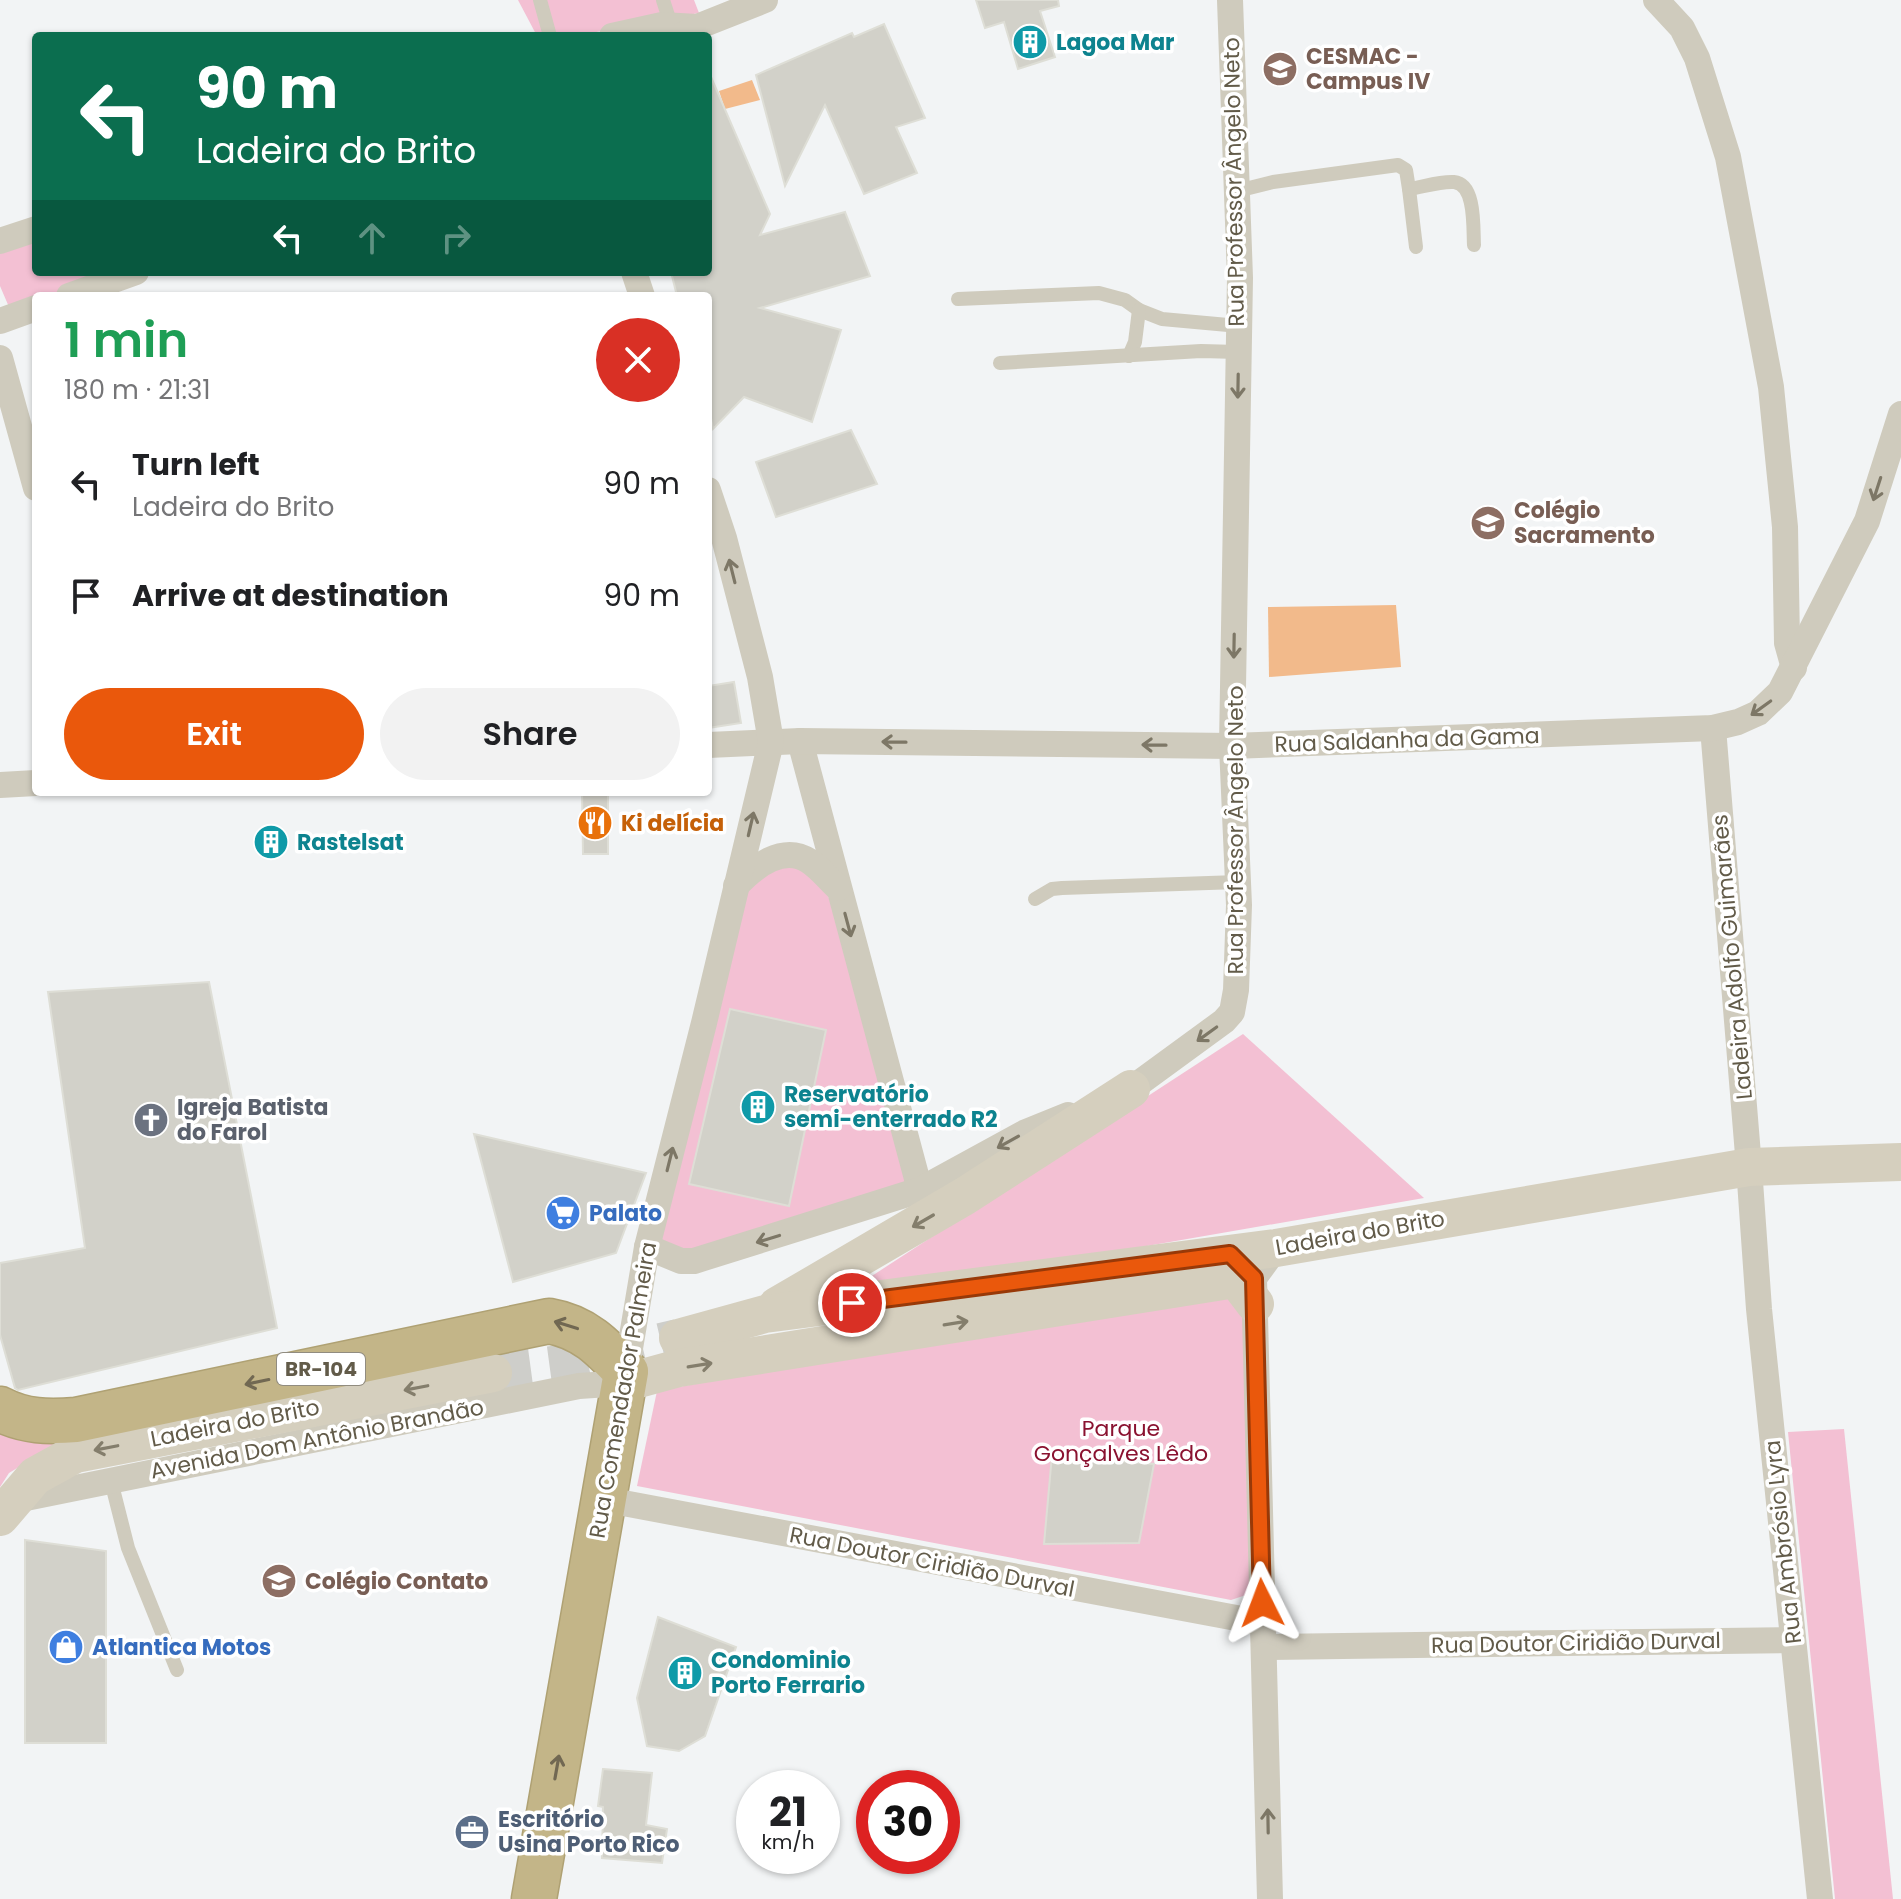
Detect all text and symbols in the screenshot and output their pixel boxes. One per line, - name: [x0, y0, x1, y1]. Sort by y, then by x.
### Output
- building icon: Lagoa Mar: [1011, 23, 1049, 61]
- place label: Lagoa Mar: [1056, 27, 1175, 58]
- street label: Rua Professor Ângelo Neto: [1216, 37, 1252, 327]
- place label: CESMAC - Campus IV: [1306, 41, 1430, 97]
- text: 90 m: [196, 49, 338, 128]
- school or university icon: CESMAC - Campus IV: [1261, 50, 1299, 88]
- icon: left: [64, 64, 168, 168]
- text: Ladeira do Brito: [196, 125, 476, 176]
- icon: left: [266, 216, 310, 260]
- icon: ahead: [350, 216, 394, 260]
- icon: right: [434, 216, 478, 260]
- text: 1 min: [64, 307, 188, 374]
- button: close: [596, 318, 680, 402]
- text: 180 m · 21:31: [64, 372, 211, 408]
- one-way arrow: [1230, 372, 1246, 399]
- text: Turn left: [132, 443, 260, 486]
- icon: left: [64, 462, 108, 506]
- text: 90 m: [603, 462, 680, 505]
- one-way arrow: [1869, 475, 1884, 501]
- text: Ladeira do Brito: [132, 489, 334, 525]
- place label: Colégio Sacramento: [1514, 495, 1655, 551]
- school or university icon: Colégio Sacramento: [1469, 504, 1507, 542]
- one-way arrow: [724, 559, 739, 585]
- icon: arrive: [64, 574, 108, 618]
- text: Arrive at destination: [132, 574, 449, 617]
- text: 90 m: [603, 574, 680, 617]
- one-way arrow: [1226, 632, 1242, 659]
- street label: Rua Professor Ângelo Neto: [1220, 685, 1251, 975]
- button: Exit: [64, 688, 364, 780]
- button: Share: [380, 688, 680, 780]
- one-way arrow: [1751, 700, 1772, 717]
- street label: Rua Saldanha da Gama: [1274, 720, 1540, 760]
- one-way arrow: [881, 734, 908, 750]
- one-way arrow: [1141, 738, 1168, 753]
- restaurant icon: Ki delícia: [576, 804, 614, 842]
- place label: Ki delícia: [621, 808, 724, 839]
- one-way arrow: [744, 812, 759, 838]
- street label: Ladeira Adolfo Guimarães: [1704, 813, 1760, 1101]
- building icon: Rastelsat: [252, 823, 290, 861]
- place label: Rastelsat: [297, 827, 404, 858]
- one-way arrow: [841, 911, 856, 937]
- one-way arrow: [1196, 1025, 1218, 1042]
- place label: Reservatório semi-enterrado R2: [784, 1079, 998, 1135]
- building icon: Reservatório semi-enterrado R2: [739, 1088, 777, 1126]
- place label: Igreja Batista do Farol: [177, 1092, 328, 1148]
- church icon: Igreja Batista do Farol: [132, 1101, 170, 1139]
- one-way arrow: [996, 1134, 1020, 1150]
- one-way arrow: [663, 1146, 678, 1172]
- supermarket icon: Palato: [544, 1194, 582, 1232]
- place label: Palato: [589, 1198, 662, 1229]
- street label: Ladeira do Brito: [1273, 1203, 1447, 1263]
- one-way arrow: [912, 1213, 935, 1229]
- one-way arrow: [755, 1232, 781, 1247]
- street label: Rua Comendador Palmeira: [582, 1239, 664, 1541]
- pin: [818, 1269, 886, 1337]
- icon: arrive: [830, 1281, 874, 1325]
- one-way arrow: [943, 1315, 969, 1330]
- one-way arrow: [553, 1317, 579, 1332]
- road number: BR-104: [277, 1353, 365, 1385]
- one-way arrow: [687, 1357, 712, 1372]
- one-way arrow: [244, 1375, 270, 1390]
- one-way arrow: [404, 1381, 429, 1396]
- street label: Ladeira do Brito: [148, 1391, 322, 1455]
- street label: Avenida Dom Antônio Brandão: [148, 1391, 486, 1487]
- park label: Parque Gonçalves Lêdo: [1034, 1413, 1208, 1469]
- street label: Rua Ambrósio Lyra: [1757, 1439, 1809, 1645]
- one-way arrow: [94, 1441, 119, 1456]
- street label: Rua Doutor Ciridião Durval: [787, 1519, 1077, 1605]
- position arrow: [1220, 1561, 1304, 1645]
- school or university icon: Colégio Contato: [260, 1562, 298, 1600]
- place label: Colégio Contato: [305, 1566, 488, 1597]
- street label: Rua Doutor Ciridião Durval: [1431, 1625, 1721, 1661]
- shop icon: Atlantica Motos: [47, 1628, 85, 1666]
- place label: Atlantica Motos: [92, 1632, 271, 1663]
- place label: Condominio Porto Ferrario: [711, 1645, 865, 1701]
- building icon: Condominio Porto Ferrario: [666, 1654, 704, 1692]
- one-way arrow: [550, 1755, 565, 1780]
- speed limit sign: 30: [856, 1770, 960, 1874]
- text: 21: [769, 1784, 807, 1840]
- place label: Escritório Usina Porto Rico: [498, 1804, 680, 1860]
- one-way arrow: [1261, 1808, 1276, 1835]
- office icon: Escritório Usina Porto Rico: [453, 1813, 491, 1851]
- text: km/h: [761, 1828, 815, 1856]

